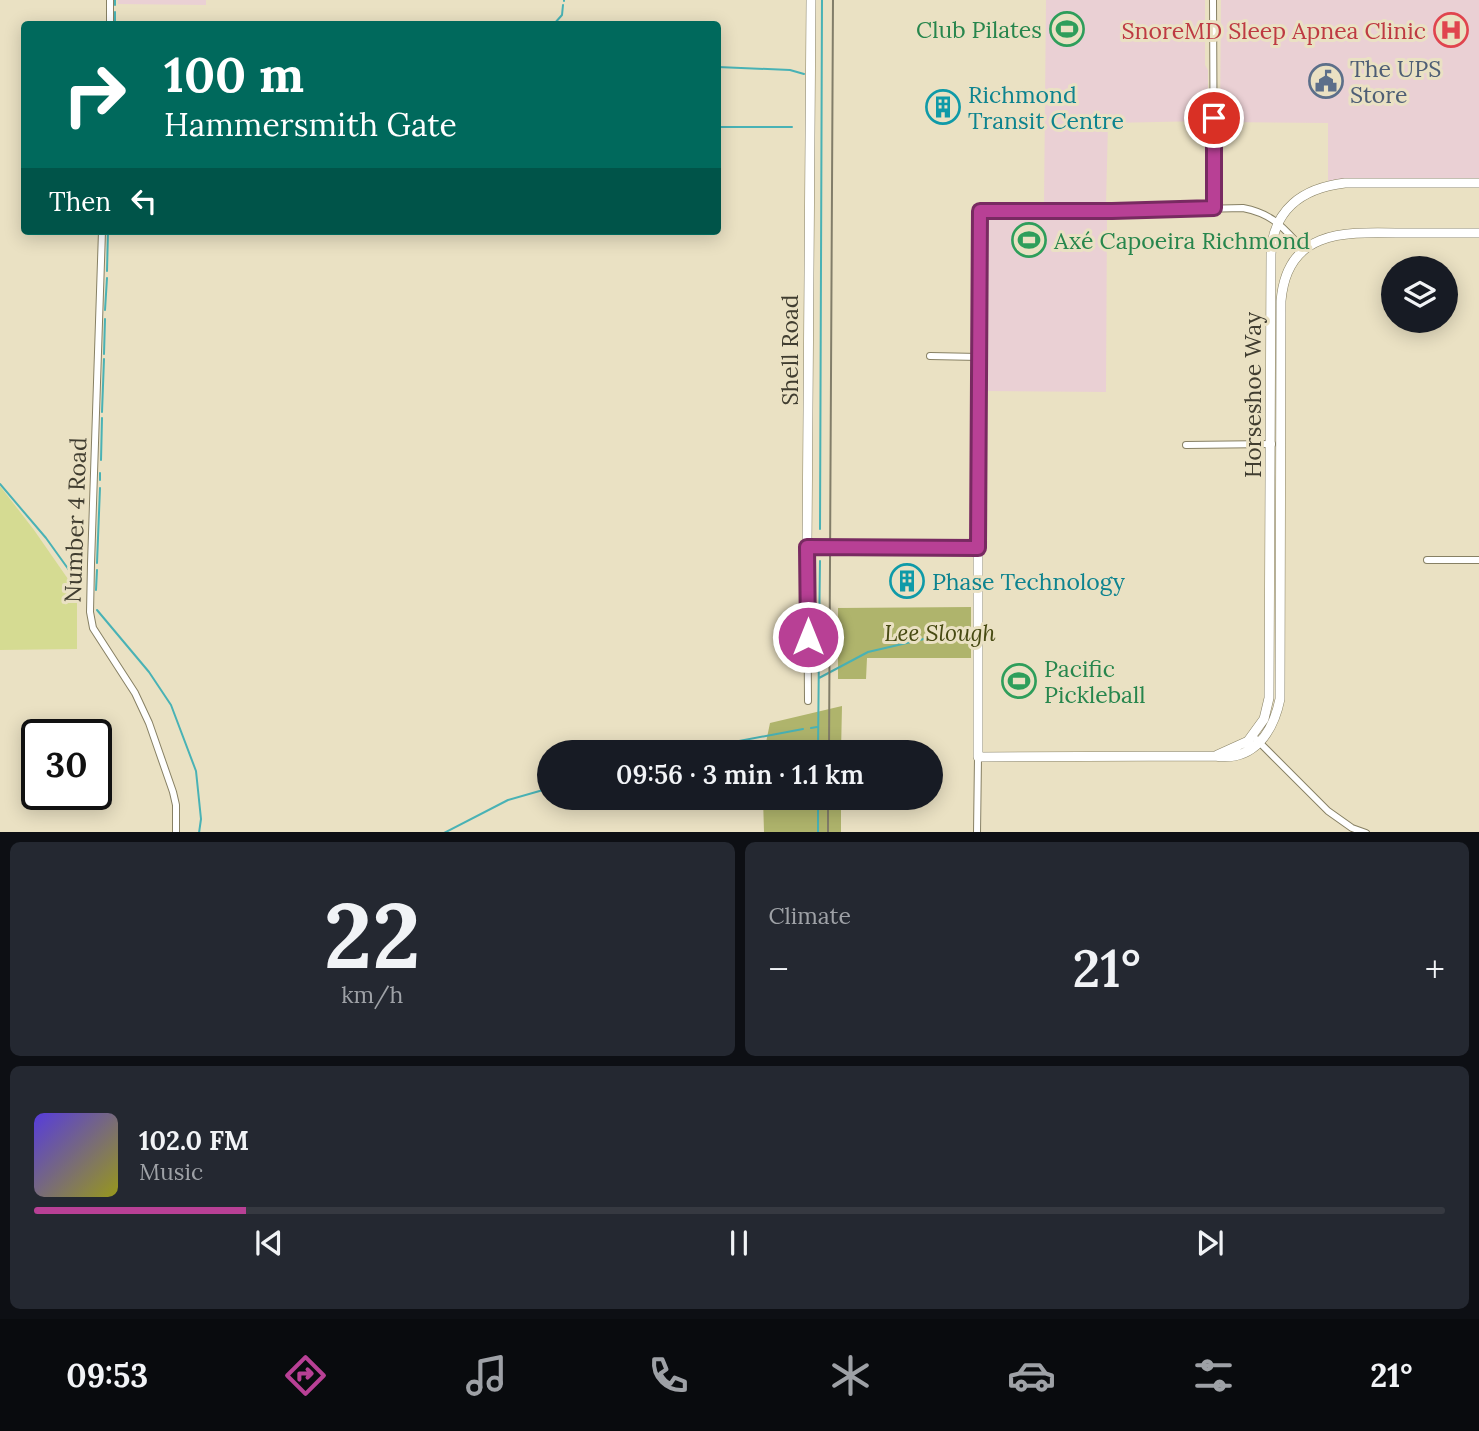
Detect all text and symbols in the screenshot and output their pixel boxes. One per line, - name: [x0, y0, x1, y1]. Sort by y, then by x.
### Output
- sports icon: Club Pilates: [1048, 10, 1086, 48]
- hospital icon: SnoreMD Sleep Apnea Clinic: [1432, 11, 1470, 49]
- place label: Club Pilates: [916, 15, 1042, 44]
- place label: SnoreMD Sleep Apnea Clinic: [1122, 16, 1426, 45]
- text: 100 m: [164, 43, 304, 105]
- icon: right: [49, 49, 140, 140]
- place label: The UPS Store: [1350, 54, 1441, 109]
- public building icon: The UPS Store: [1307, 62, 1345, 100]
- place label: Richmond Transit Centre: [968, 80, 1124, 135]
- building icon: Richmond Transit Centre: [924, 88, 962, 126]
- pin: [1184, 88, 1244, 148]
- icon: arrive: [1195, 99, 1233, 137]
- text: Hammersmith Gate: [164, 104, 457, 145]
- icon: left: [125, 182, 163, 220]
- text: Then: [49, 185, 111, 218]
- sports icon: Axé Capoeira Richmond: [1010, 221, 1048, 259]
- place label: Axé Capoeira Richmond: [1053, 226, 1310, 255]
- map controls: [1381, 256, 1458, 333]
- button: layers: [1381, 256, 1458, 333]
- street label: Shell Road: [775, 294, 804, 406]
- street label: Horseshoe Way: [1238, 311, 1267, 478]
- street label: Number 4 Road: [58, 437, 92, 603]
- building icon: Phase Technology: [888, 562, 926, 600]
- place label: Phase Technology: [932, 567, 1126, 596]
- position arrow: [771, 600, 845, 674]
- park label: Lee Slough: [884, 618, 996, 647]
- place label: Pacific Pickleball: [1044, 654, 1145, 709]
- sports icon: Pacific Pickleball: [1000, 662, 1038, 700]
- speed limit sign: 30: [21, 719, 112, 810]
- text: 09:56 · 3 min · 1.1 km: [616, 758, 864, 791]
- text: 22: [324, 876, 421, 993]
- text: Climate: [769, 901, 851, 930]
- text: 21°: [1073, 935, 1141, 1001]
- text: −: [769, 945, 789, 993]
- text: +: [1425, 945, 1445, 993]
- text: km/h: [341, 980, 403, 1009]
- text: 102.0 FM: [139, 1124, 249, 1157]
- text: Music: [139, 1157, 203, 1186]
- icon: previous: [250, 1224, 288, 1262]
- icon: pause: [720, 1224, 758, 1262]
- icon: next: [1191, 1224, 1229, 1262]
- icon: directions: [281, 1351, 330, 1400]
- icon: music: [462, 1351, 511, 1400]
- icon: phone: [644, 1351, 693, 1400]
- icon: climate: [826, 1351, 875, 1400]
- icon: car: [1007, 1351, 1056, 1400]
- icon: filters: [1189, 1351, 1238, 1400]
- text: 09:53: [66, 1355, 148, 1396]
- text: 21°: [1370, 1355, 1413, 1396]

